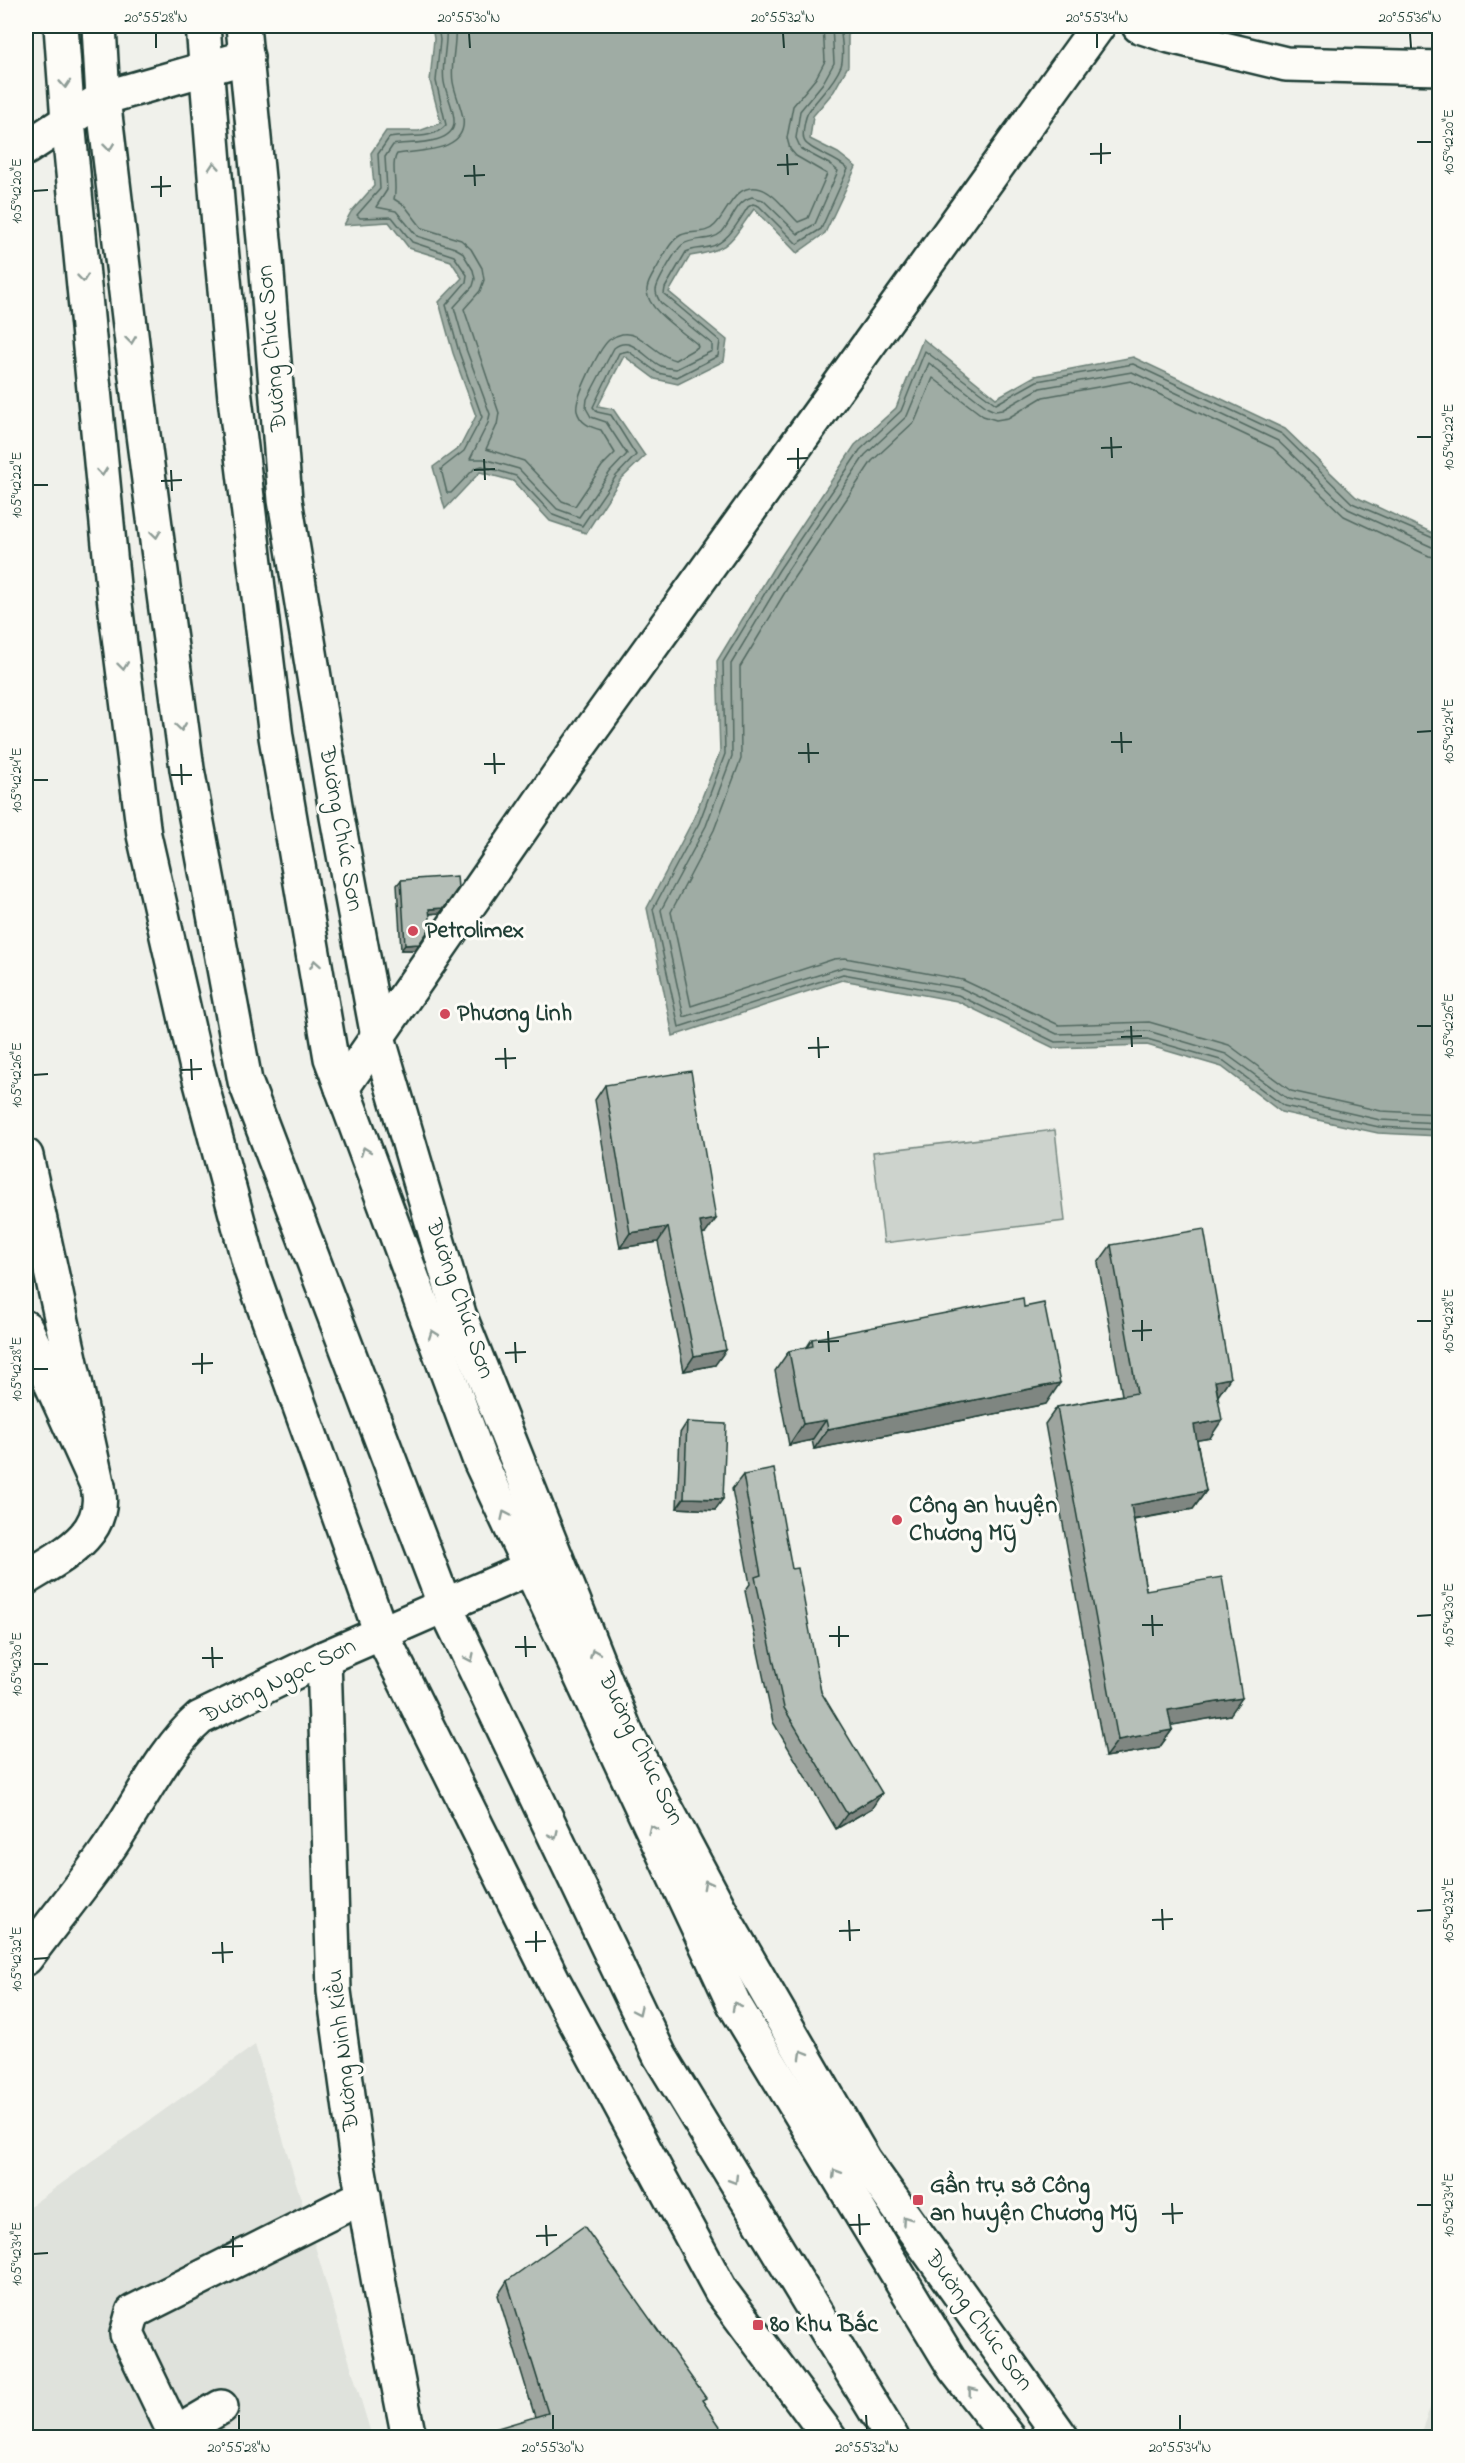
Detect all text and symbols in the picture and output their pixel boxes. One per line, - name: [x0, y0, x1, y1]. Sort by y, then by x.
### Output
- text: 20°55'28"N: [124, 7, 188, 29]
- text: 20°55'30"N: [437, 7, 501, 29]
- text: 20°55'32"N: [751, 7, 815, 29]
- text: 20°55'34"N: [1066, 7, 1128, 29]
- text: 20°55'36"N: [1378, 7, 1442, 29]
- one-way arrow: [58, 79, 71, 88]
- text: 105°42'20"E: [1438, 109, 1460, 175]
- one-way arrow: [102, 142, 115, 151]
- text: 105°42'20"E: [6, 158, 28, 224]
- one-way arrow: [208, 162, 221, 171]
- street label: Đường Chúc Sơn: [248, 263, 298, 434]
- one-way arrow: [76, 273, 89, 283]
- one-way arrow: [125, 336, 137, 345]
- text: 105°42'22"E: [1438, 404, 1460, 470]
- text: 105°42'22"E: [6, 452, 28, 518]
- one-way arrow: [95, 468, 108, 477]
- one-way arrow: [149, 529, 161, 538]
- one-way arrow: [116, 661, 128, 671]
- text: 105°42'24"E: [1438, 698, 1460, 764]
- one-way arrow: [175, 722, 187, 732]
- street label: Đường Chúc Sơn: [308, 743, 372, 914]
- text: 105°42'24"E: [6, 747, 28, 813]
- place label: Petrolimex: [425, 914, 524, 949]
- marker: Petrolimex: [406, 924, 420, 938]
- one-way arrow: [309, 959, 321, 968]
- text: 105°42'26"E: [1438, 993, 1460, 1059]
- place label: Phương Linh: [457, 997, 572, 1033]
- marker: Phương Linh: [438, 1007, 452, 1021]
- text: 105°42'26"E: [6, 1042, 28, 1108]
- one-way arrow: [360, 1146, 373, 1157]
- street label: Đường Chúc Sơn: [415, 1213, 503, 1384]
- text: 105°42'28"E: [1438, 1289, 1460, 1353]
- one-way arrow: [427, 1329, 440, 1340]
- text: 105°42'28"E: [6, 1337, 28, 1401]
- place label: Công an huyện Chương Mỹ: [909, 1489, 1058, 1553]
- one-way arrow: [500, 1511, 512, 1522]
- marker: Công an huyện Chương Mỹ: [890, 1513, 904, 1527]
- text: 105°42'30"E: [1438, 1583, 1460, 1647]
- street label: Đường Ngọc Sơn: [195, 1629, 362, 1735]
- text: 105°42'30"E: [6, 1632, 28, 1696]
- one-way arrow: [589, 1648, 601, 1659]
- one-way arrow: [463, 1652, 475, 1663]
- street label: Đường Chúc Sơn: [587, 1665, 692, 1832]
- one-way arrow: [648, 1825, 660, 1836]
- one-way arrow: [547, 1828, 559, 1839]
- text: 105°42'32"E: [1438, 1877, 1460, 1943]
- one-way arrow: [703, 1880, 714, 1890]
- text: 105°42'32"E: [6, 1926, 28, 1992]
- street label: Đường Ninh Kiều: [318, 1967, 370, 2134]
- one-way arrow: [732, 2001, 743, 2012]
- one-way arrow: [630, 2004, 642, 2015]
- one-way arrow: [799, 2050, 810, 2060]
- one-way arrow: [832, 2169, 844, 2179]
- place label: Gần trụ sở Công an huyện Chương Mỹ: [930, 2169, 1137, 2233]
- text: 105°42'34"E: [1438, 2173, 1460, 2237]
- one-way arrow: [727, 2174, 739, 2184]
- marker: Gần trụ sở Công an huyện Chương Mỹ: [911, 2193, 925, 2207]
- one-way arrow: [902, 2215, 913, 2226]
- text: 105°42'34"E: [6, 2222, 28, 2286]
- street label: Đường Chúc Sơn: [914, 2242, 1041, 2399]
- place label: 80 Khu Bắc: [769, 2308, 879, 2343]
- marker: 80 Khu Bắc: [751, 2318, 765, 2332]
- one-way arrow: [969, 2387, 980, 2398]
- text: 20°55'28"N: [207, 2437, 271, 2459]
- text: 20°55'30"N: [521, 2437, 585, 2459]
- text: 20°55'32"N: [835, 2437, 899, 2459]
- text: 20°55'34"N: [1149, 2437, 1211, 2459]

